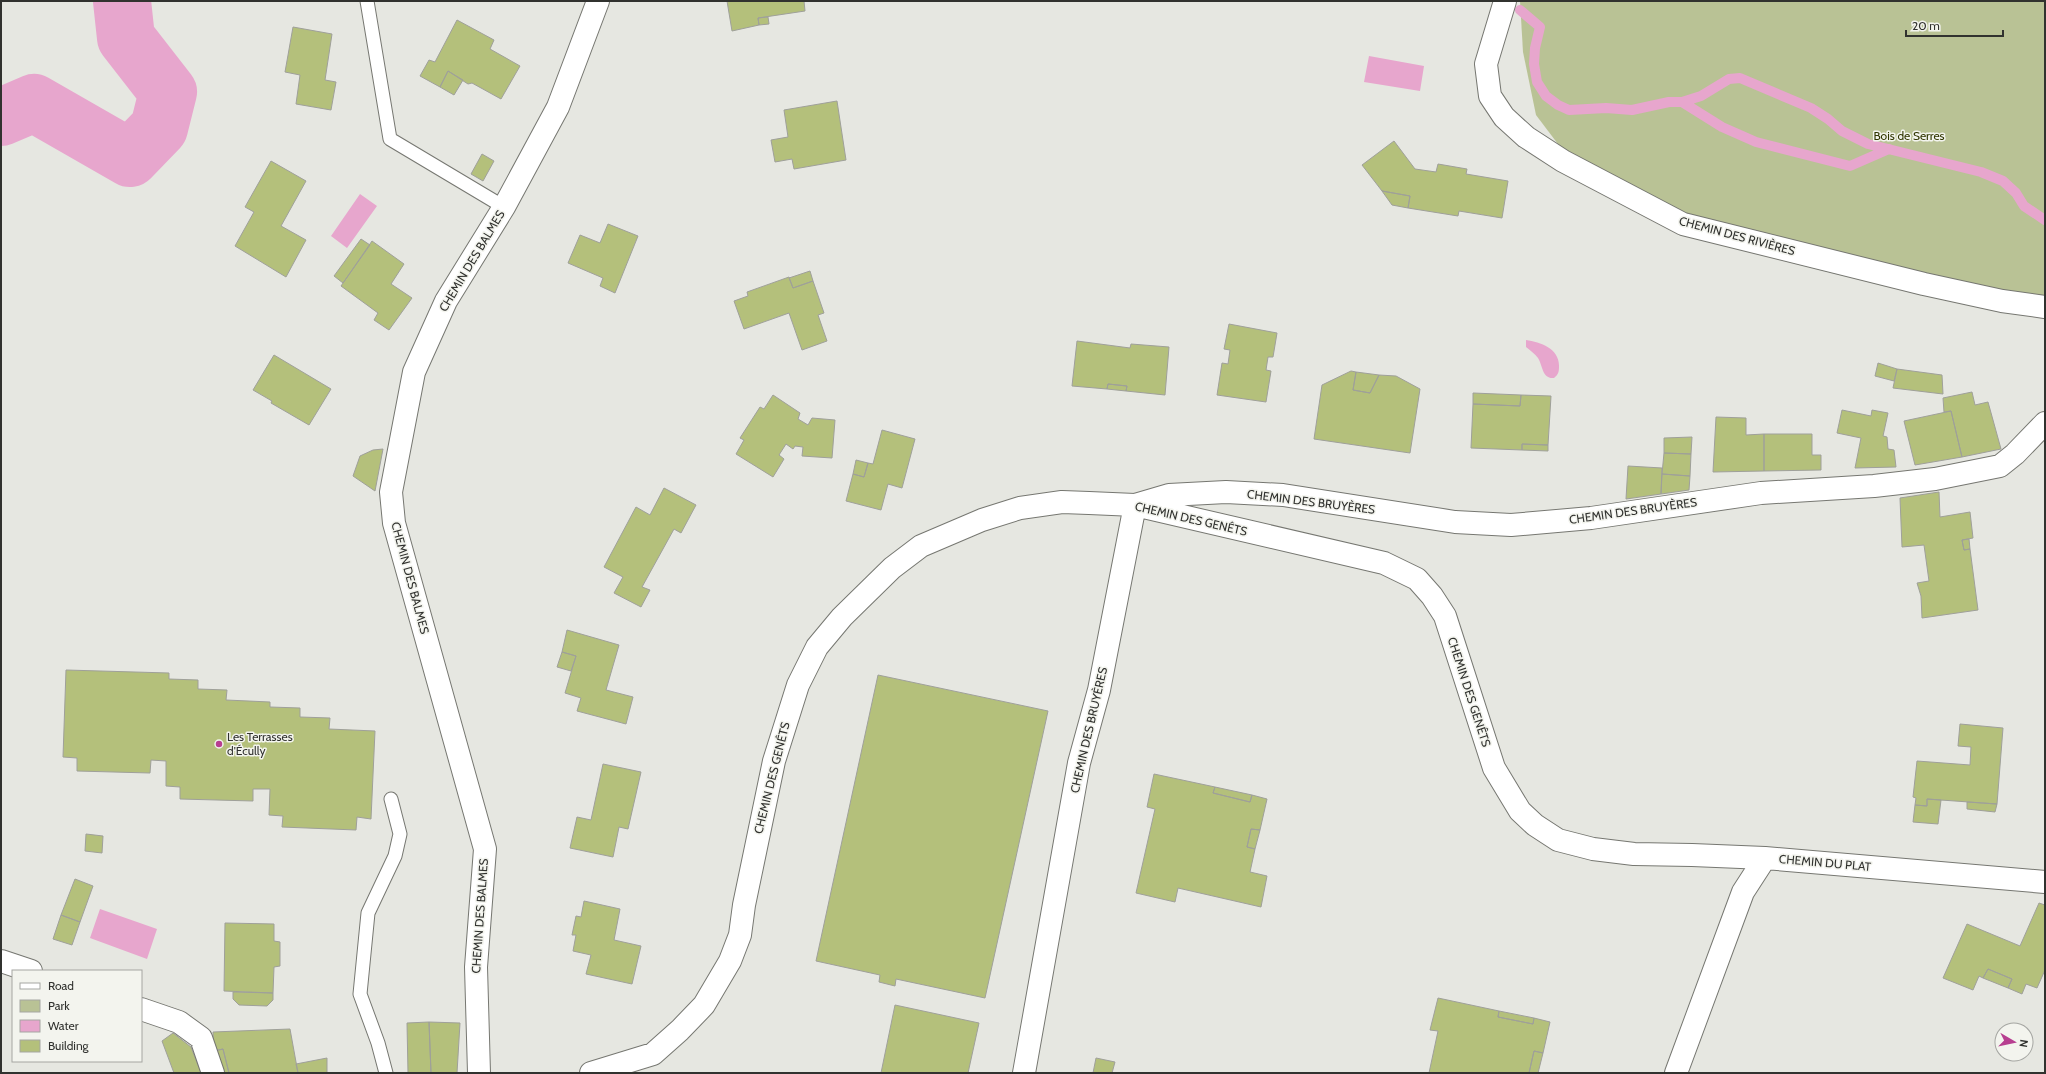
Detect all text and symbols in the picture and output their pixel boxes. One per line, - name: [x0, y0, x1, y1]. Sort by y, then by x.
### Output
- scale bar: [1906, 12, 2003, 38]
- text: 20 m: [1912, 18, 1940, 33]
- park label: Bois de Serres: [1873, 128, 1945, 143]
- street label: CHEMIN DES BALMES: [435, 207, 508, 314]
- street label: CHEMIN DES RIVIÈRES: [1677, 213, 1797, 258]
- street label: CHEMIN DES BRUYÈRES: [1246, 486, 1376, 517]
- street label: CHEMIN DES BRUYÈRES: [1568, 494, 1698, 527]
- street label: CHEMIN DES GENÊTS: [1134, 498, 1249, 539]
- street label: CHEMIN DES BALMES: [388, 520, 433, 636]
- street label: CHEMIN DES GENÊTS: [1445, 635, 1494, 749]
- street label: CHEMIN DES BRUYÈRES: [1067, 665, 1110, 794]
- street label: CHEMIN DES GENÊTS: [750, 720, 793, 835]
- place label: Les Terrasses d'Écully: [227, 729, 293, 758]
- marker: Les Terrasses d'Écully: [214, 739, 224, 749]
- street label: CHEMIN DU PLAT: [1778, 851, 1872, 874]
- street label: CHEMIN DES BALMES: [468, 858, 491, 974]
- legend: [12, 970, 142, 1062]
- text: Road: [48, 978, 74, 993]
- text: Park: [48, 998, 70, 1013]
- text: Water: [48, 1018, 79, 1033]
- north arrow: [1994, 1022, 2034, 1062]
- text: Building: [48, 1038, 90, 1053]
- text: N: [2016, 1039, 2031, 1049]

